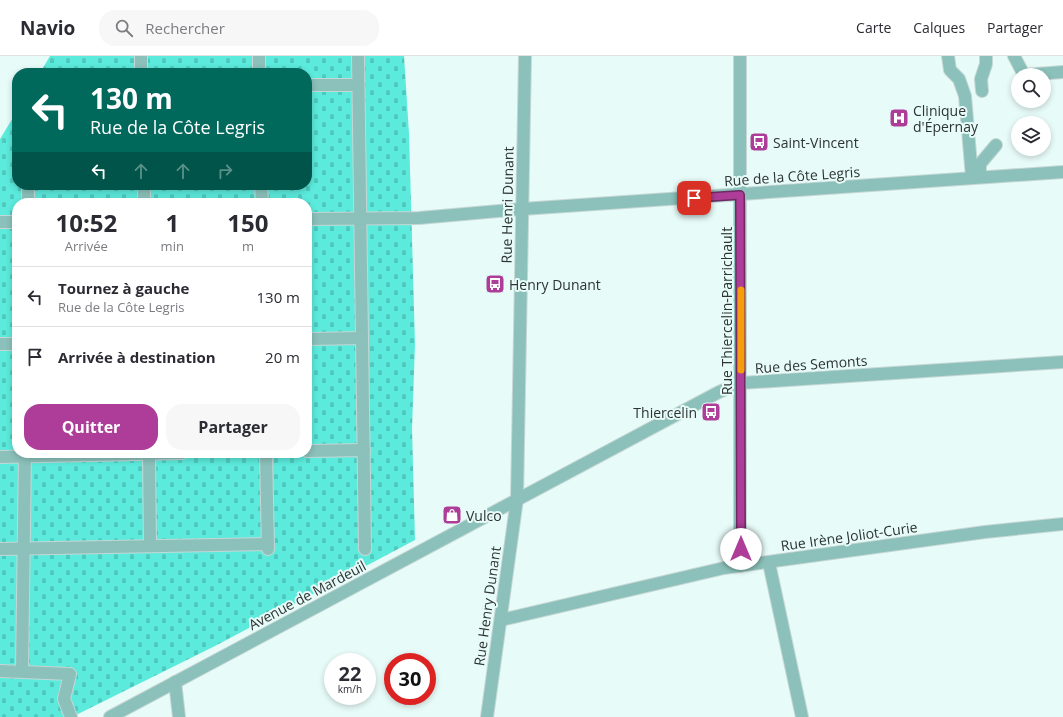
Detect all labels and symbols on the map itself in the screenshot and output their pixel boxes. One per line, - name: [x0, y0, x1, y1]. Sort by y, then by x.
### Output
- place label: Clinique d'Épernay: [913, 101, 979, 136]
- hospital icon: Clinique d'Épernay: [888, 107, 910, 129]
- bus stop icon: Saint-Vincent: [748, 131, 770, 153]
- place label: Saint-Vincent: [773, 133, 859, 152]
- street label: Rue Henri Dunant: [496, 146, 518, 264]
- street label: Rue de la Côte Legris: [723, 162, 861, 190]
- pin: [677, 181, 711, 215]
- street label: Rue Thiercelin-Parrichault: [717, 227, 736, 395]
- bus stop icon: Henry Dunant: [484, 273, 506, 295]
- place label: Henry Dunant: [509, 275, 601, 294]
- street label: Rue des Semonts: [754, 351, 868, 377]
- bus stop icon: Thiercelin: [700, 401, 722, 423]
- place label: Thiercelin: [633, 403, 697, 422]
- shop icon: Vulco: [441, 504, 463, 526]
- place label: Vulco: [466, 506, 502, 525]
- street label: Rue Irène Joliot-Curie: [779, 517, 919, 555]
- position arrow: [720, 528, 762, 570]
- street label: Rue Henry Dunant: [469, 545, 505, 667]
- street label: Avenue de Mardeuil: [245, 556, 369, 634]
- speed limit sign: 30: [384, 653, 436, 705]

